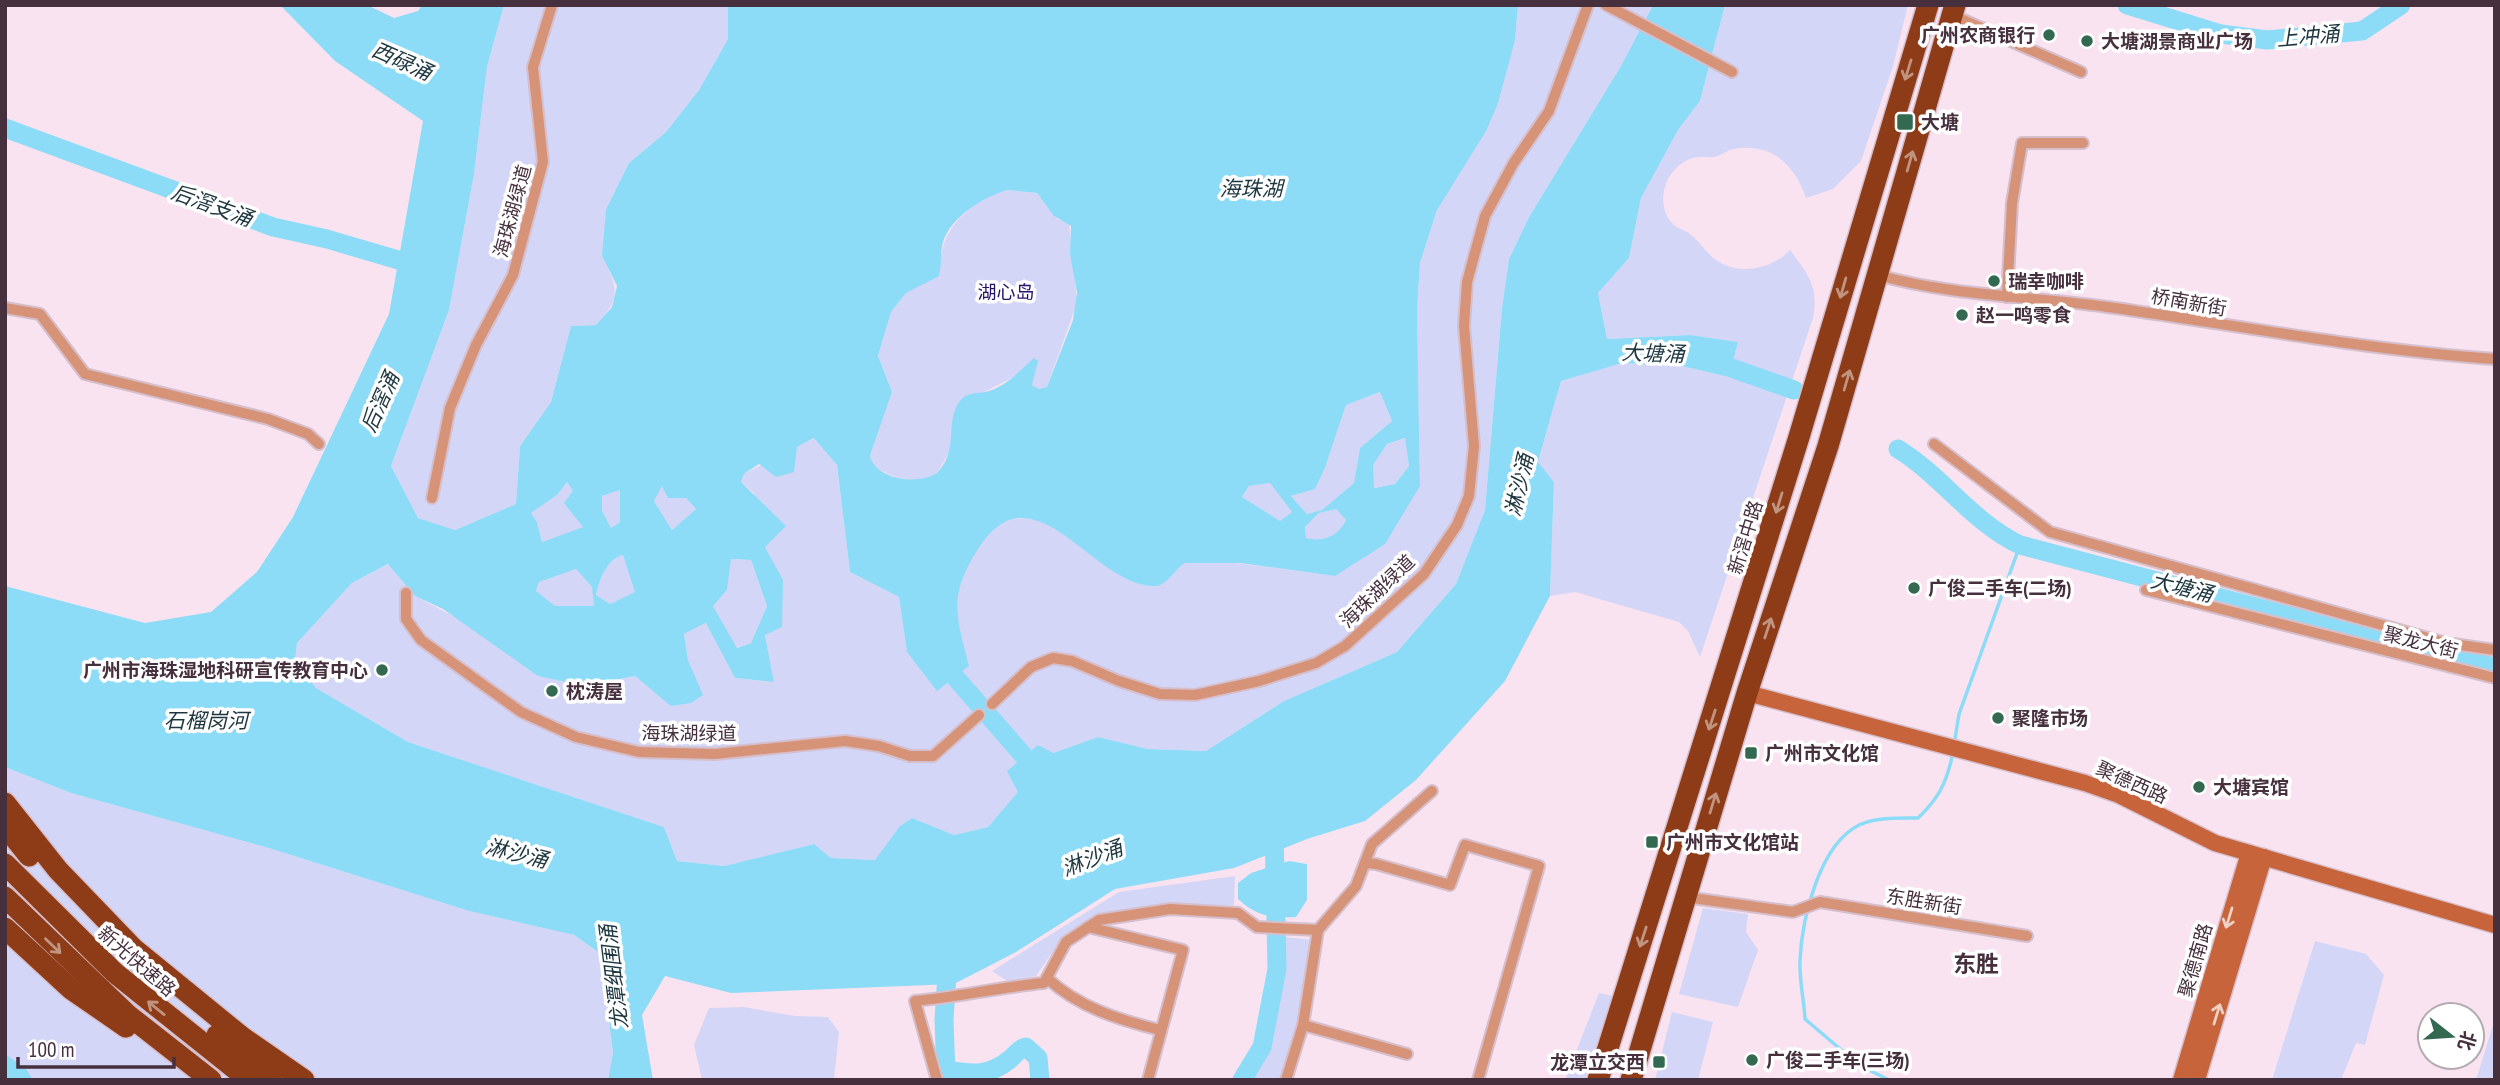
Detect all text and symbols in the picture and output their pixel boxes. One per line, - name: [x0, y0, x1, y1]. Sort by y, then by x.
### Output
- water label: 上冲涌: [2275, 20, 2343, 52]
- place label: 广州农商银行: [1921, 23, 2035, 47]
- marker: 广州农商银行: [2041, 27, 2057, 43]
- place label: 大塘湖景商业广场: [2101, 29, 2253, 53]
- marker: 大塘湖景商业广场: [2079, 33, 2095, 49]
- water label: 西碌涌: [368, 36, 438, 87]
- one-way arrow: [1900, 59, 1913, 81]
- place label: 大塘: [1921, 110, 1959, 134]
- marker: 大塘: [1895, 112, 1915, 132]
- one-way arrow: [1904, 151, 1917, 173]
- street label: 海珠湖绿道: [488, 162, 536, 260]
- water label: 海珠湖: [1220, 175, 1285, 202]
- water label: 后滘支涌: [168, 178, 258, 233]
- place label: 瑞幸咖啡: [2008, 269, 2084, 293]
- marker: 瑞幸咖啡: [1986, 273, 2002, 289]
- one-way arrow: [1835, 277, 1848, 299]
- park label: 湖心岛: [977, 280, 1035, 304]
- street label: 桥南新街: [2149, 284, 2229, 320]
- place label: 赵一鸣零食: [1976, 303, 2072, 327]
- marker: 赵一鸣零食: [1954, 307, 1970, 323]
- water label: 大塘涌: [1621, 338, 1687, 368]
- water label: 后滘涌: [355, 366, 406, 436]
- one-way arrow: [1842, 369, 1855, 391]
- water label: 淋沙涌: [1499, 449, 1540, 519]
- one-way arrow: [1772, 491, 1784, 513]
- street label: 新滘中路: [1722, 497, 1768, 577]
- street label: 海珠湖绿道: [1334, 549, 1420, 633]
- water label: 大塘涌: [2148, 566, 2218, 608]
- place label: 广俊二手车(二场): [1928, 576, 2072, 600]
- marker: 广俊二手车(二场): [1906, 580, 1922, 596]
- one-way arrow: [1763, 618, 1776, 640]
- street label: 聚龙大街: [2381, 621, 2461, 663]
- place label: 广州市海珠湿地科研宣传教育中心: [83, 658, 368, 682]
- marker: 广州市海珠湿地科研宣传教育中心: [374, 662, 390, 678]
- place label: 枕涛屋: [566, 679, 623, 703]
- marker: 枕涛屋: [544, 683, 560, 699]
- place label: 聚隆市场: [2012, 706, 2088, 730]
- water label: 石榴岗河: [164, 707, 252, 734]
- one-way arrow: [1705, 709, 1718, 731]
- marker: 聚隆市场: [1990, 710, 2006, 726]
- street label: 海珠湖绿道: [641, 721, 737, 745]
- place label: 广州市文化馆: [1765, 741, 1879, 765]
- marker: 广州市文化馆: [1743, 745, 1759, 761]
- street label: 聚德西路: [2092, 756, 2172, 808]
- place label: 大塘宾馆: [2213, 775, 2289, 799]
- marker: 大塘宾馆: [2191, 779, 2207, 795]
- one-way arrow: [1707, 792, 1720, 814]
- place label: 广州市文化馆站: [1666, 830, 1799, 854]
- water label: 淋沙涌: [483, 832, 553, 874]
- water label: 淋沙涌: [1058, 833, 1128, 882]
- marker: 广州市文化馆站: [1644, 834, 1660, 850]
- street label: 东胜新街: [1885, 883, 1963, 919]
- one-way arrow: [2222, 907, 2235, 929]
- street label: 聚德南路: [2173, 920, 2217, 1000]
- street label: 新光快速路: [93, 921, 181, 1001]
- water label: 龙潭细围涌: [594, 921, 634, 1031]
- one-way arrow: [1636, 926, 1649, 948]
- one-way arrow: [44, 938, 61, 955]
- district label: 东胜: [1953, 949, 1999, 978]
- one-way arrow: [148, 1001, 166, 1016]
- north arrow: [2416, 1001, 2486, 1071]
- one-way arrow: [2211, 1004, 2224, 1026]
- scale bar: [18, 1026, 173, 1070]
- text: 北: [2453, 1028, 2482, 1054]
- text: 100 m: [28, 1036, 74, 1063]
- place label: 广俊二手车(三场): [1766, 1048, 1910, 1072]
- place label: 龙潭立交西: [1550, 1050, 1645, 1074]
- marker: 广俊二手车(三场): [1744, 1052, 1760, 1068]
- marker: 龙潭立交西: [1651, 1054, 1667, 1070]

